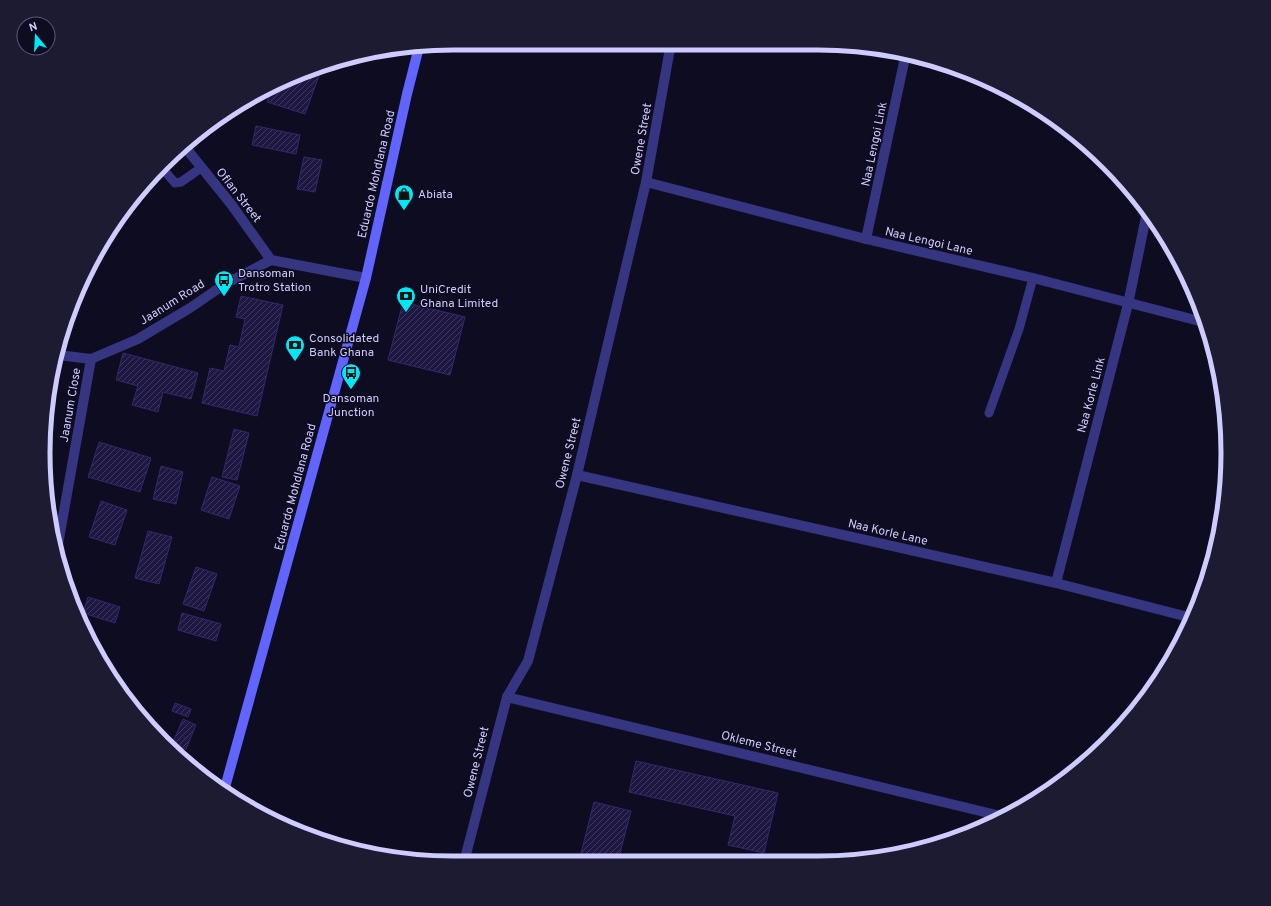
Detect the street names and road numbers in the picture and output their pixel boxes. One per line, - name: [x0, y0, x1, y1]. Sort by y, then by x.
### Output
- street label: Naa Lengoi Link: [858, 100, 892, 188]
- street label: Owene Street: [628, 102, 656, 176]
- street label: Eduardo Mohdlana Road: [354, 109, 399, 240]
- street label: Oflan Street: [212, 165, 265, 226]
- street label: Naa Lengoi Lane: [883, 224, 974, 260]
- street label: Jaanum Road: [137, 277, 208, 329]
- street label: Naa Korle Link: [1074, 356, 1110, 435]
- street label: Jaanum Close: [57, 367, 85, 444]
- street label: Owene Street: [552, 416, 586, 491]
- street label: Eduardo Mohdlana Road: [271, 422, 321, 553]
- street label: Naa Korle Lane: [846, 516, 929, 550]
- street label: Owene Street: [460, 725, 494, 800]
- street label: Okleme Street: [719, 728, 798, 762]

